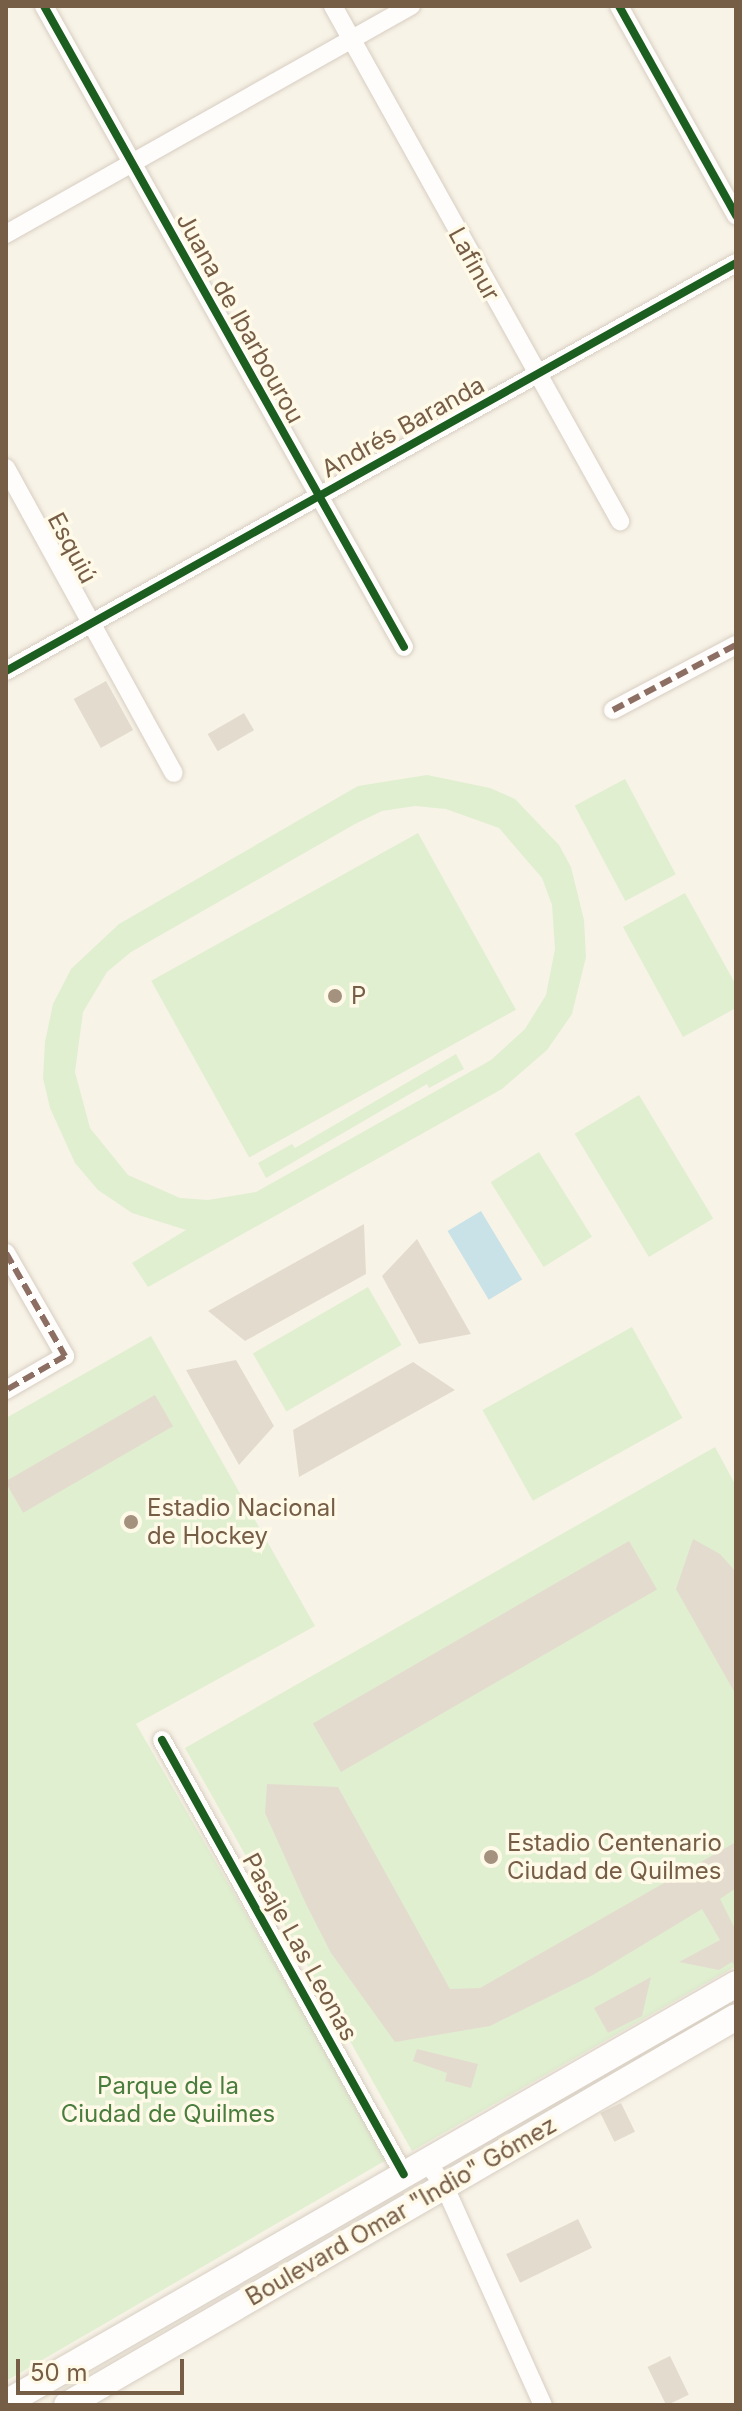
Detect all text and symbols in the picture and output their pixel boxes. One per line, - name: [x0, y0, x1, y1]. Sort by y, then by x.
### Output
- street label: Juana de Ibarbourou: [170, 208, 310, 428]
- street label: Lafinur: [442, 222, 506, 306]
- street label: Andrés Baranda: [317, 370, 489, 484]
- street label: Esquiú: [41, 508, 103, 588]
- place label: P: [351, 982, 366, 1010]
- marker: P: [326, 987, 344, 1005]
- place label: Estadio Nacional de Hockey: [147, 1494, 336, 1550]
- marker: Estadio Nacional de Hockey: [122, 1513, 140, 1531]
- place label: Estadio Centenario Ciudad de Quilmes: [507, 1829, 722, 1885]
- street label: Pasaje Las Leonas: [236, 1848, 364, 2046]
- marker: Estadio Centenario Ciudad de Quilmes: [482, 1848, 500, 1866]
- park label: Parque de la Ciudad de Quilmes: [61, 2072, 275, 2128]
- street label: Boulevard Omar "Indio" Gómez: [241, 2110, 561, 2312]
- scale bar: [20, 2343, 188, 2393]
- text: 50 m: [30, 2358, 88, 2387]

